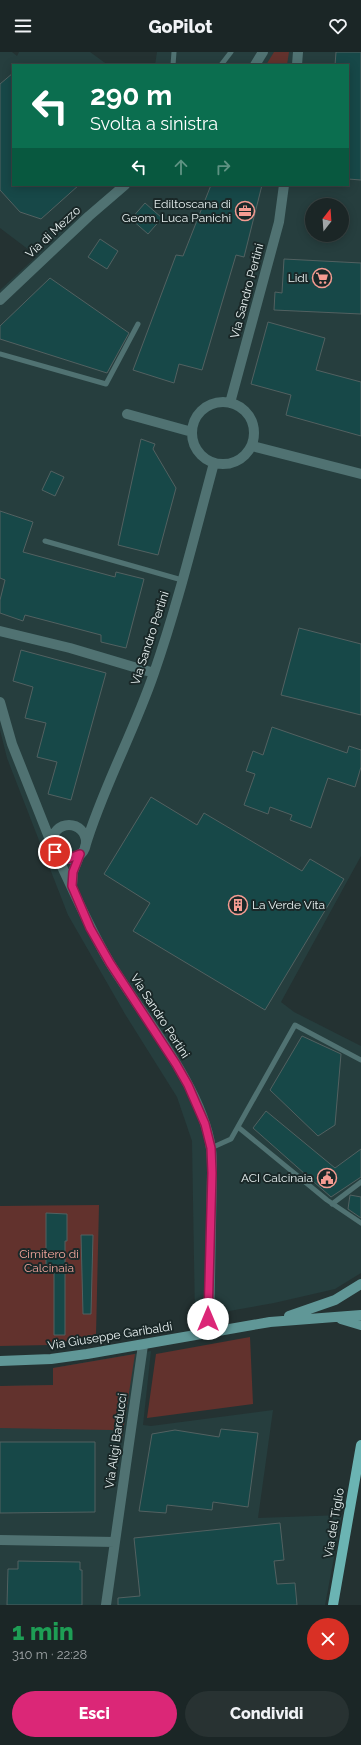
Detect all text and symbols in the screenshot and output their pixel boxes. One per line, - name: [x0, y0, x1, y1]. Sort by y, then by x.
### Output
- icon: menu: [12, 15, 34, 37]
- icon: heart: [327, 15, 349, 37]
- text: GoPilot: [148, 16, 213, 37]
- text: 290 m: [90, 79, 172, 112]
- icon: left: [24, 80, 76, 132]
- text: Svolta a sinistra: [90, 113, 218, 134]
- icon: left: [128, 156, 150, 178]
- icon: ahead: [170, 156, 192, 178]
- icon: right: [212, 156, 234, 178]
- place label: Ediltoscana di Geom. Luca Panichi: [122, 197, 231, 225]
- north arrow: [305, 198, 349, 242]
- map controls: [305, 198, 349, 242]
- office icon: Ediltoscana di Geom. Luca Panichi: [234, 200, 256, 222]
- street label: Via di Mezzo: [23, 203, 83, 261]
- street label: Via Sandro Pertini: [228, 242, 266, 340]
- supermarket icon: Lidl: [311, 267, 333, 289]
- place label: Lidl: [288, 271, 309, 285]
- street label: Via Sandro Pertini: [128, 589, 172, 687]
- pin: [38, 835, 72, 869]
- icon: arrive: [44, 841, 66, 863]
- building icon: La Verde Vita: [227, 894, 249, 916]
- place label: La Verde Vita: [252, 898, 325, 912]
- street label: Via Sandro Pertini: [128, 971, 192, 1061]
- public building icon: ACI Calcinaia: [316, 1167, 338, 1189]
- place label: ACI Calcinaia: [241, 1171, 313, 1185]
- park label: Cimitero di Calcinaia: [19, 1247, 79, 1275]
- position arrow: [187, 1298, 229, 1340]
- street label: Via Giuseppe Garibaldi: [47, 1319, 173, 1353]
- street label: Via Aligi Barducci: [102, 1393, 130, 1489]
- street label: Via del Tiglio: [321, 1487, 347, 1559]
- text: 1 min: [12, 1617, 74, 1646]
- button: close: [307, 1618, 349, 1660]
- text: 310 m · 22:28: [12, 1647, 87, 1662]
- button: Esci: [12, 1691, 177, 1737]
- button: Condividi: [185, 1691, 349, 1737]

